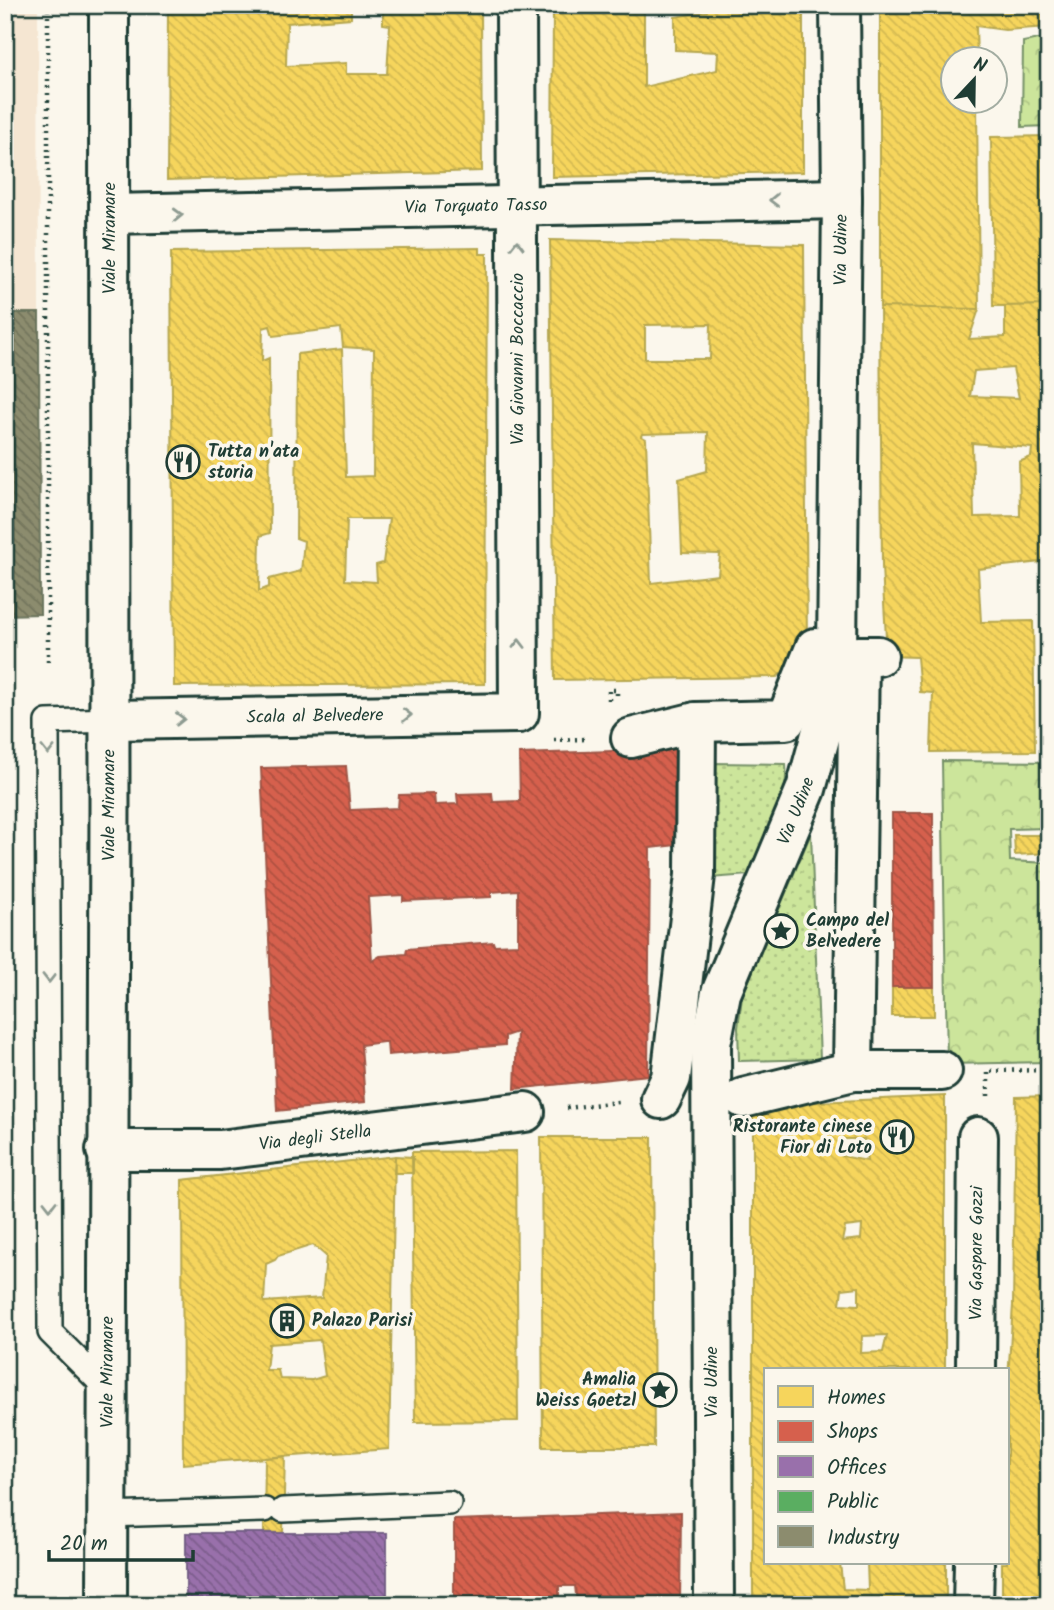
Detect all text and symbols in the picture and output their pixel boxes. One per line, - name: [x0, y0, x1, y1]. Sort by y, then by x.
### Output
- north arrow: [939, 46, 1009, 116]
- text: N: [968, 50, 991, 82]
- street label: Viale Miramare: [96, 182, 125, 294]
- street label: Via Torquato Tasso: [404, 191, 548, 222]
- one-way arrow: [768, 193, 779, 208]
- one-way arrow: [173, 207, 184, 222]
- street label: Via Udine: [827, 214, 856, 286]
- one-way arrow: [509, 240, 525, 250]
- street label: Via Giovanni Boccaccio: [504, 273, 533, 445]
- place label: Tutta n'ata storia: [208, 438, 299, 488]
- restaurant icon: Tutta n'ata storia: [164, 443, 202, 481]
- one-way arrow: [511, 639, 527, 649]
- street label: Scala al Belvedere: [246, 701, 384, 732]
- one-way arrow: [402, 707, 413, 722]
- one-way arrow: [175, 711, 186, 727]
- one-way arrow: [40, 746, 56, 756]
- street label: Viale Miramare: [95, 749, 124, 861]
- street label: Via Udine: [770, 774, 823, 850]
- place label: Campo del Belvedere: [806, 907, 889, 957]
- place icon: Campo del Belvedere: [762, 912, 800, 950]
- one-way arrow: [41, 973, 57, 984]
- place label: Ristorante cinese Fior di Loto: [733, 1113, 872, 1163]
- street label: Via degli Stella: [257, 1117, 373, 1160]
- restaurant icon: Ristorante cinese Fior di Loto: [878, 1118, 916, 1156]
- street label: Via Gaspare Gozzi: [962, 1185, 992, 1320]
- one-way arrow: [42, 1201, 58, 1211]
- building icon: Palazo Parisi: [268, 1302, 306, 1340]
- place label: Palazo Parisi: [312, 1307, 412, 1336]
- street label: Viale Miramare: [93, 1316, 123, 1428]
- street label: Via Udine: [698, 1346, 727, 1418]
- place label: Amalia Weiss Goetzl: [535, 1366, 636, 1416]
- legend: [764, 1368, 1009, 1564]
- place icon: Amalia Weiss Goetzl: [641, 1371, 679, 1409]
- text: Homes: [827, 1382, 886, 1415]
- text: Shops: [827, 1416, 878, 1449]
- text: Offices: [827, 1452, 887, 1485]
- text: Public: [827, 1486, 879, 1519]
- scale bar: [49, 1519, 192, 1563]
- text: Industry: [827, 1522, 899, 1555]
- text: 20 m: [60, 1528, 108, 1561]

